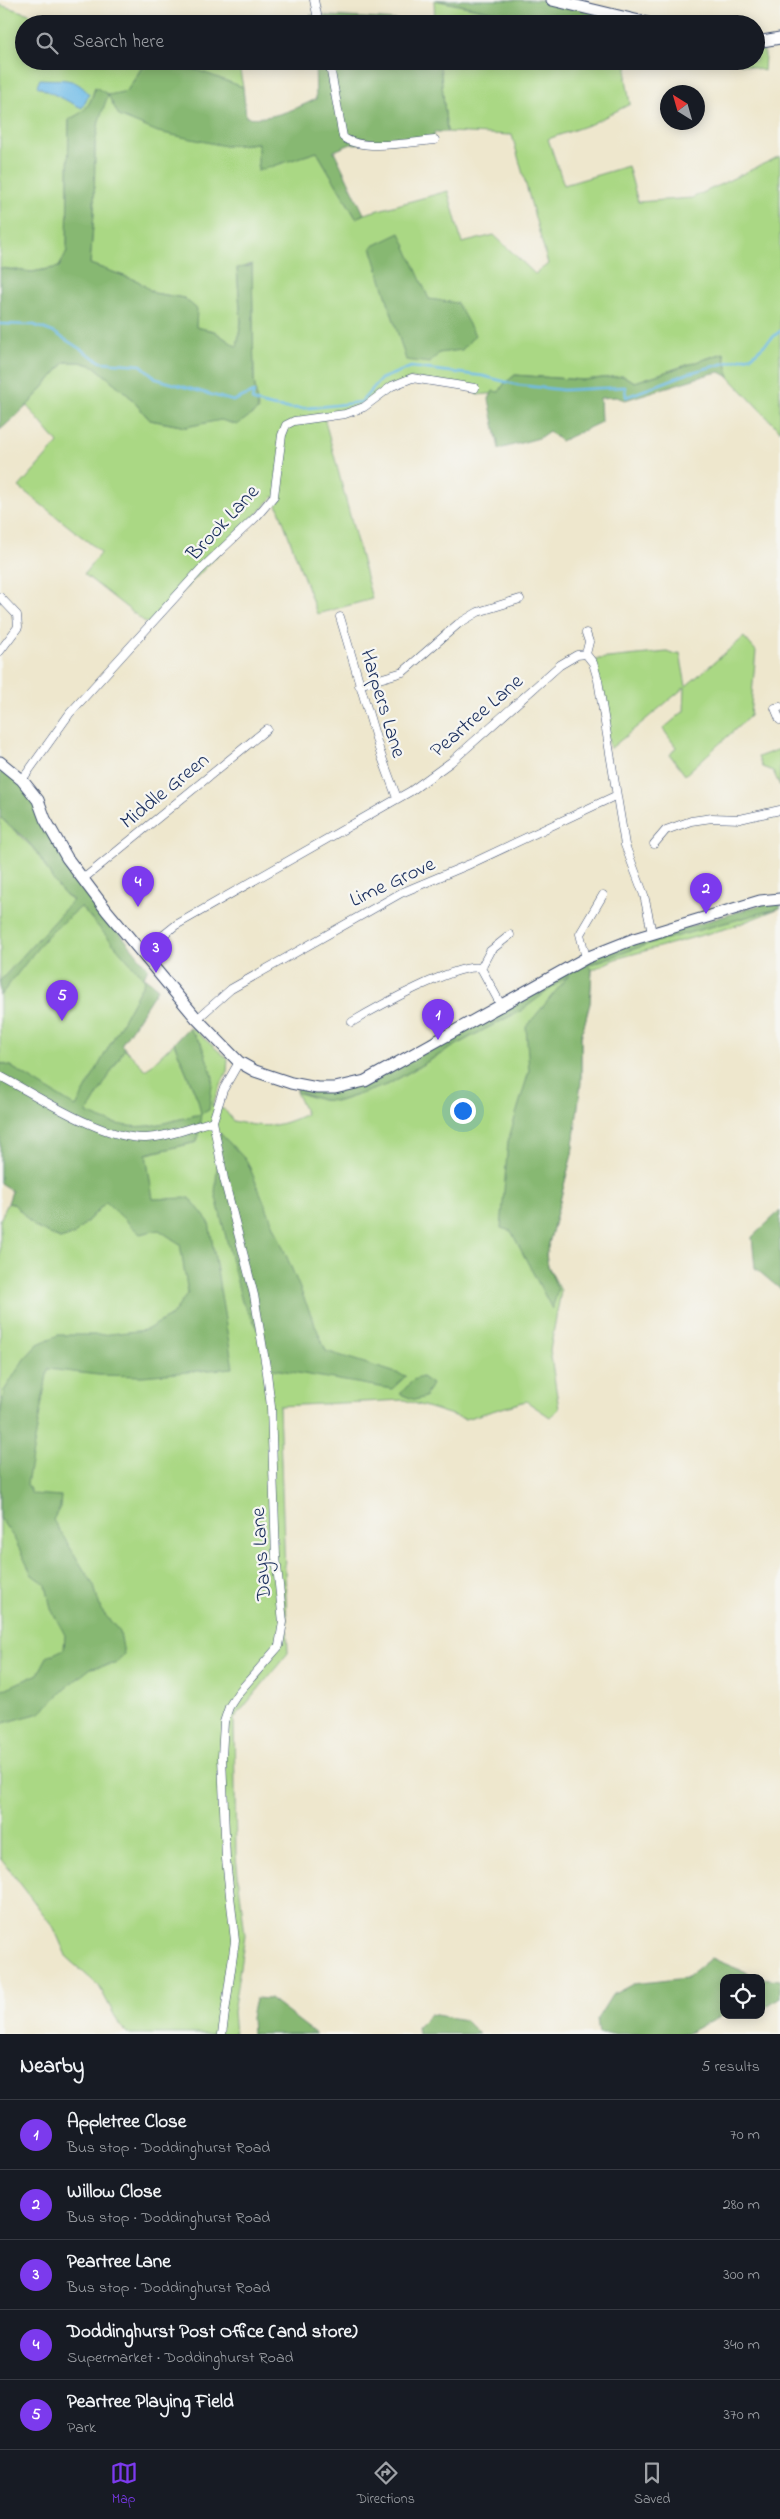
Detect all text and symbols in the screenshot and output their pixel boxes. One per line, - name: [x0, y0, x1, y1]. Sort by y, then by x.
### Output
- search box: [15, 15, 765, 70]
- icon: search: [33, 29, 61, 57]
- text: Search here: [73, 29, 164, 56]
- north arrow: [660, 85, 705, 130]
- street label: Brook Lane: [179, 478, 267, 569]
- street label: Harpers Lane: [351, 646, 413, 762]
- street label: Peartree Lane: [424, 667, 531, 765]
- street label: Middle Green: [114, 746, 216, 837]
- street label: Lime Grove: [345, 850, 441, 916]
- pin: 4: [122, 866, 154, 907]
- pin: 2: [690, 873, 722, 914]
- pin: 3: [140, 932, 172, 973]
- pin: 5: [46, 980, 78, 1021]
- pin: 1: [422, 999, 454, 1040]
- your location: [450, 1098, 476, 1124]
- street label: Days Lane: [244, 1506, 282, 1602]
- map controls: [720, 1974, 765, 2019]
- button: locate: [720, 1974, 765, 2019]
- text: Nearby: [20, 2052, 84, 2082]
- text: 5 results: [701, 2055, 760, 2079]
- text: Appletree Close: [67, 2109, 186, 2136]
- text: 1: [33, 2123, 39, 2147]
- text: 70 m: [730, 2123, 760, 2147]
- text: Bus stop · Doddinghurst Road: [67, 2136, 270, 2160]
- text: Willow Close: [67, 2179, 161, 2206]
- text: 2: [32, 2193, 40, 2217]
- text: 280 m: [723, 2193, 760, 2217]
- text: Bus stop · Doddinghurst Road: [67, 2206, 270, 2230]
- text: Peartree Lane: [67, 2249, 171, 2276]
- text: 3: [33, 2263, 39, 2287]
- text: 300 m: [723, 2263, 760, 2287]
- text: Bus stop · Doddinghurst Road: [67, 2276, 270, 2300]
- text: Doddinghurst Post Office (and store): [67, 2319, 358, 2346]
- text: 4: [33, 2333, 39, 2357]
- text: 340 m: [723, 2333, 760, 2357]
- text: Supermarket · Doddinghurst Road: [67, 2346, 294, 2370]
- text: Peartree Playing Field: [67, 2389, 234, 2416]
- text: 5: [31, 2403, 41, 2427]
- text: 370 m: [723, 2403, 760, 2427]
- text: Park: [67, 2416, 96, 2440]
- tab: Map: [110, 2459, 138, 2510]
- tab: Directions: [357, 2459, 415, 2510]
- tab: Saved: [634, 2459, 670, 2510]

